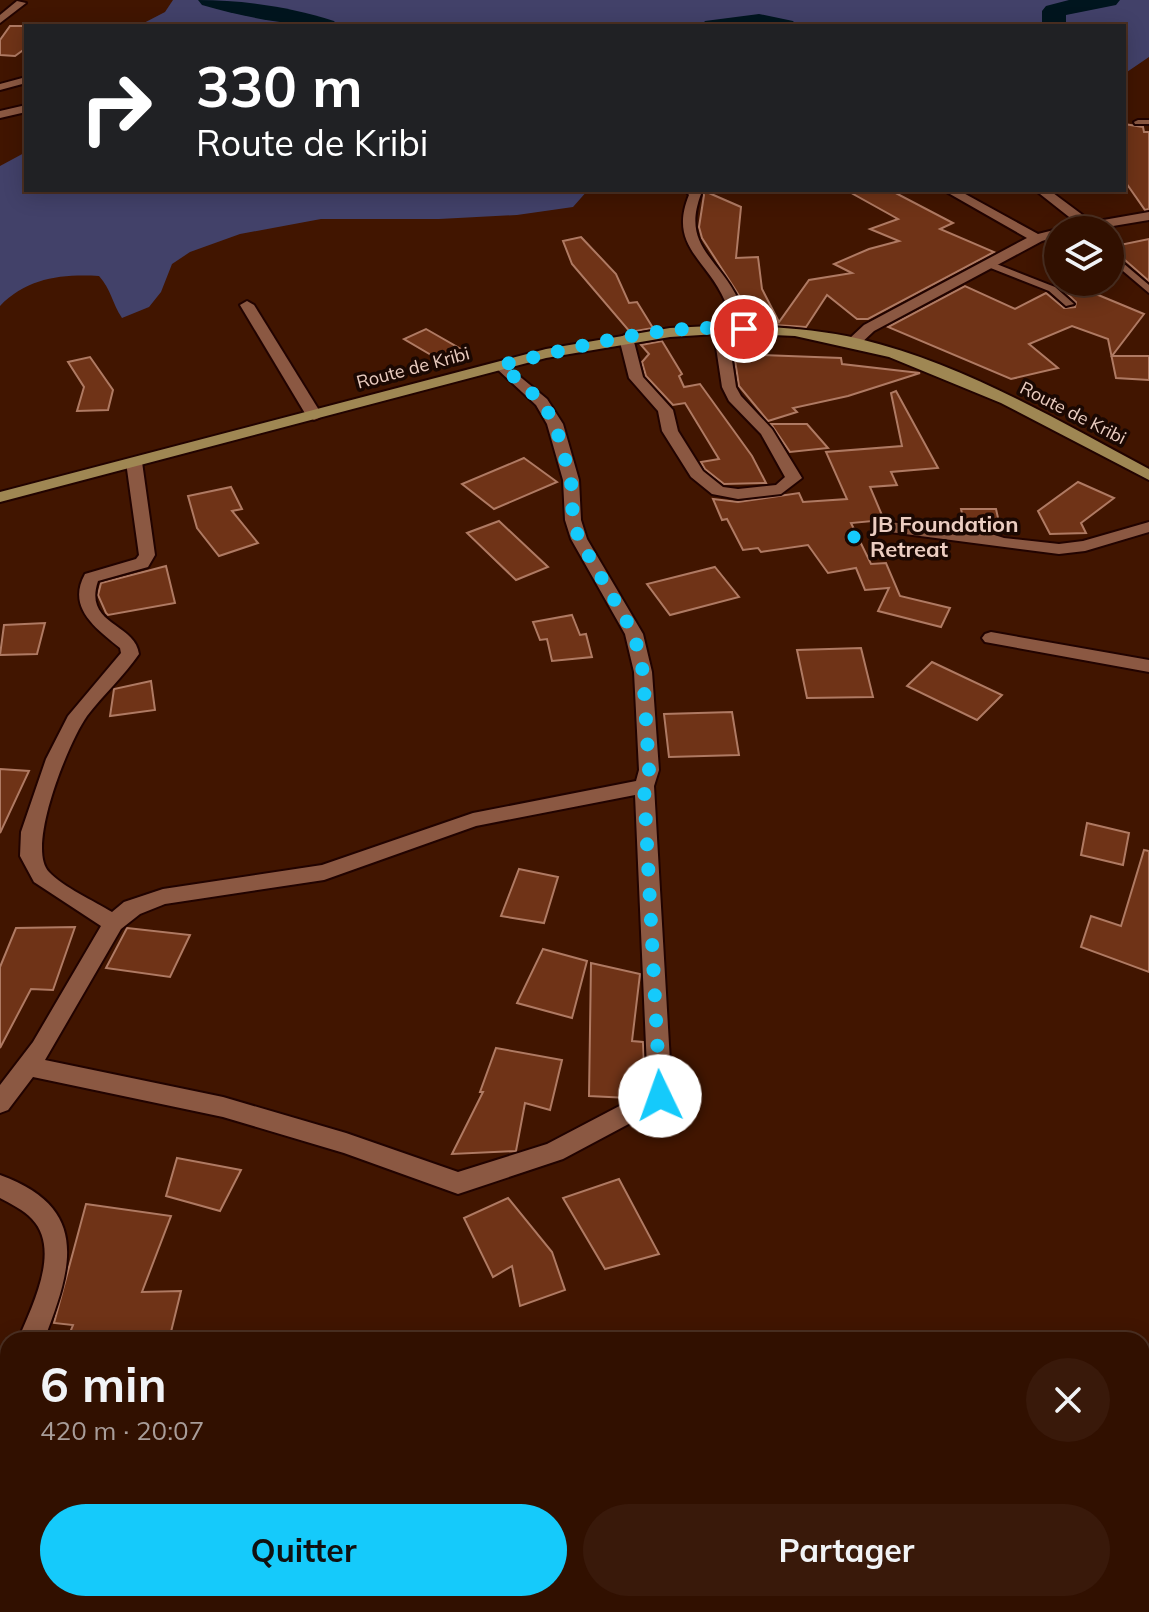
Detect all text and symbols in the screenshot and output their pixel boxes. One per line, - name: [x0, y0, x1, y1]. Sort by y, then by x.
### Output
- text: 330 m: [196, 51, 363, 121]
- icon: right: [64, 56, 168, 160]
- text: Route de Kribi: [196, 120, 428, 165]
- map controls: [1044, 216, 1124, 296]
- button: layers: [1044, 216, 1124, 296]
- pin: [710, 295, 778, 363]
- icon: arrive: [722, 307, 766, 351]
- street label: Route de Kribi: [354, 341, 472, 394]
- street label: Route de Kribi: [1016, 376, 1130, 449]
- place label: JB Foundation Retreat: [870, 510, 1018, 563]
- marker: JB Foundation Retreat: [845, 528, 863, 546]
- position arrow: [618, 1054, 702, 1138]
- text: 6 min: [40, 1354, 167, 1414]
- button: close: [1026, 1358, 1110, 1442]
- text: 420 m · 20:07: [40, 1414, 204, 1447]
- button: Quitter: [40, 1504, 567, 1596]
- button: Partager: [583, 1504, 1110, 1596]

